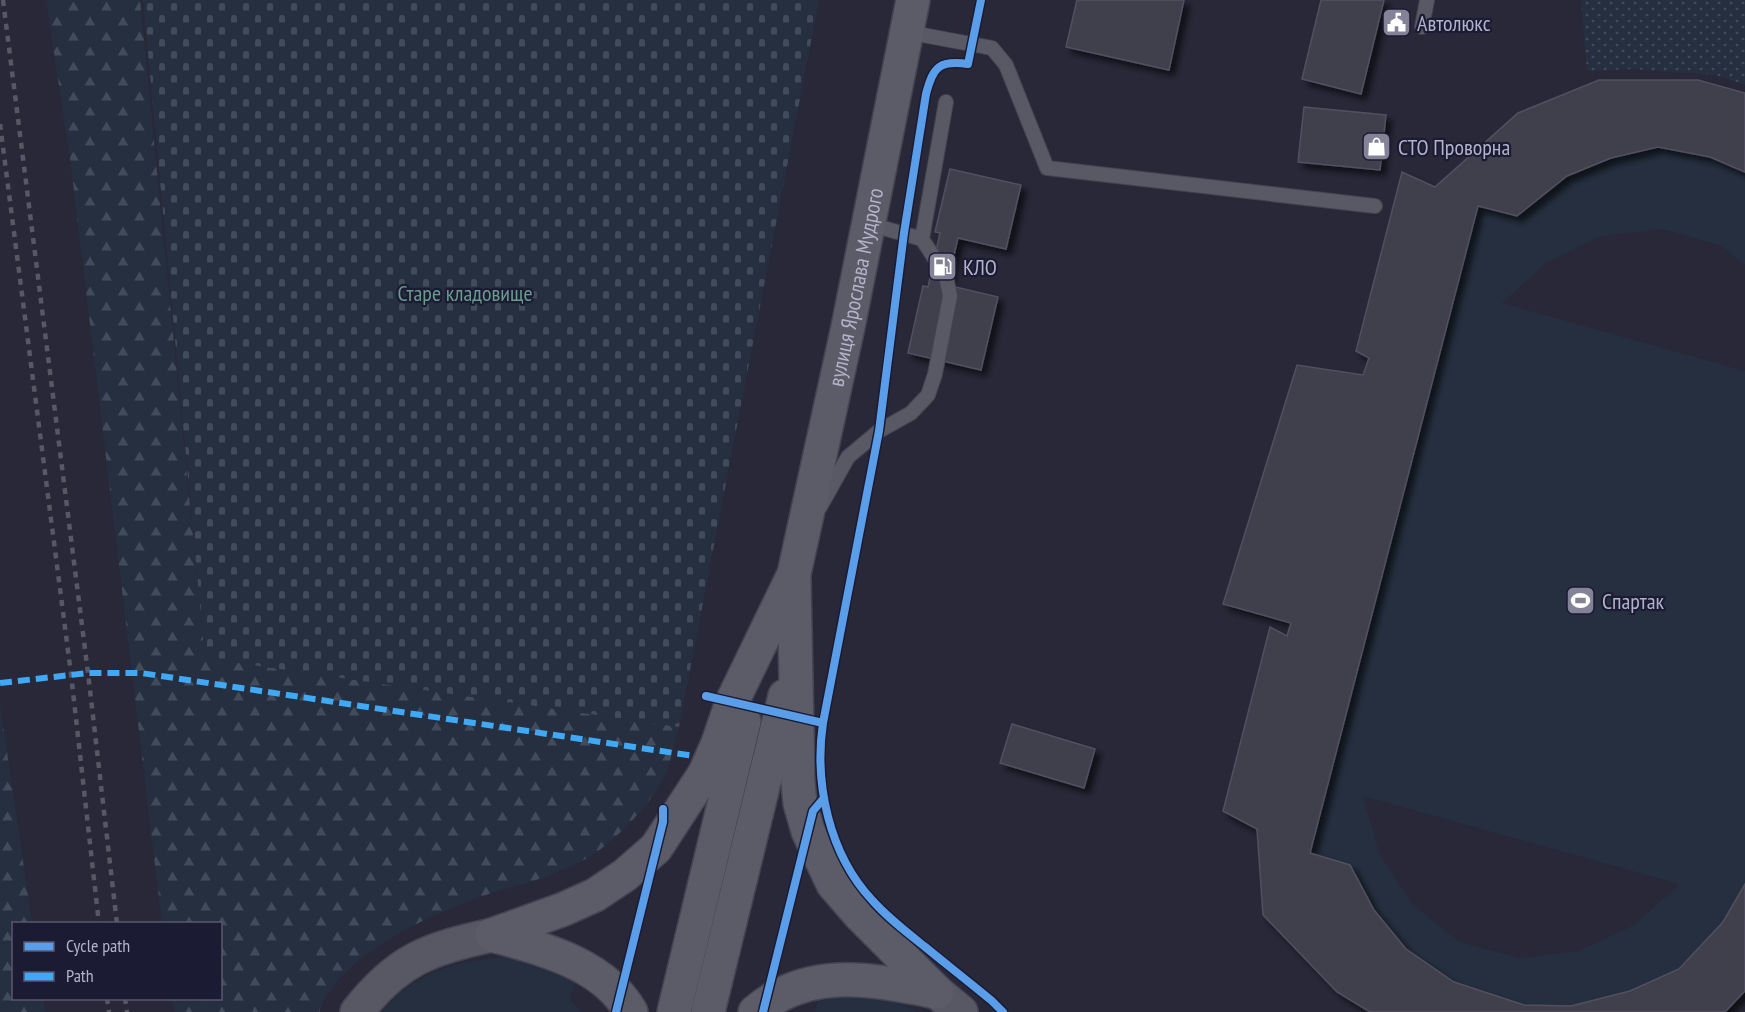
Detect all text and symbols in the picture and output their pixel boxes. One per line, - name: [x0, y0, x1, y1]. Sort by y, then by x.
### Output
- public building icon: Автолюкс: [1380, 7, 1412, 39]
- place label: Автолюкс: [1417, 9, 1491, 37]
- shop icon: СТО Проворна: [1361, 131, 1393, 163]
- place label: СТО Проворна: [1398, 133, 1510, 161]
- street label: вулиця Ярослава Мудрого: [821, 185, 889, 389]
- fuel station icon: КЛО: [926, 251, 958, 283]
- place label: КЛО: [963, 253, 997, 281]
- park label: Старе кладовище: [398, 279, 532, 307]
- sports icon: Спартак: [1565, 585, 1597, 617]
- place label: Спартак: [1602, 587, 1664, 615]
- legend: [12, 922, 222, 1000]
- text: Cycle path: [66, 934, 130, 957]
- text: Path: [66, 964, 94, 987]

